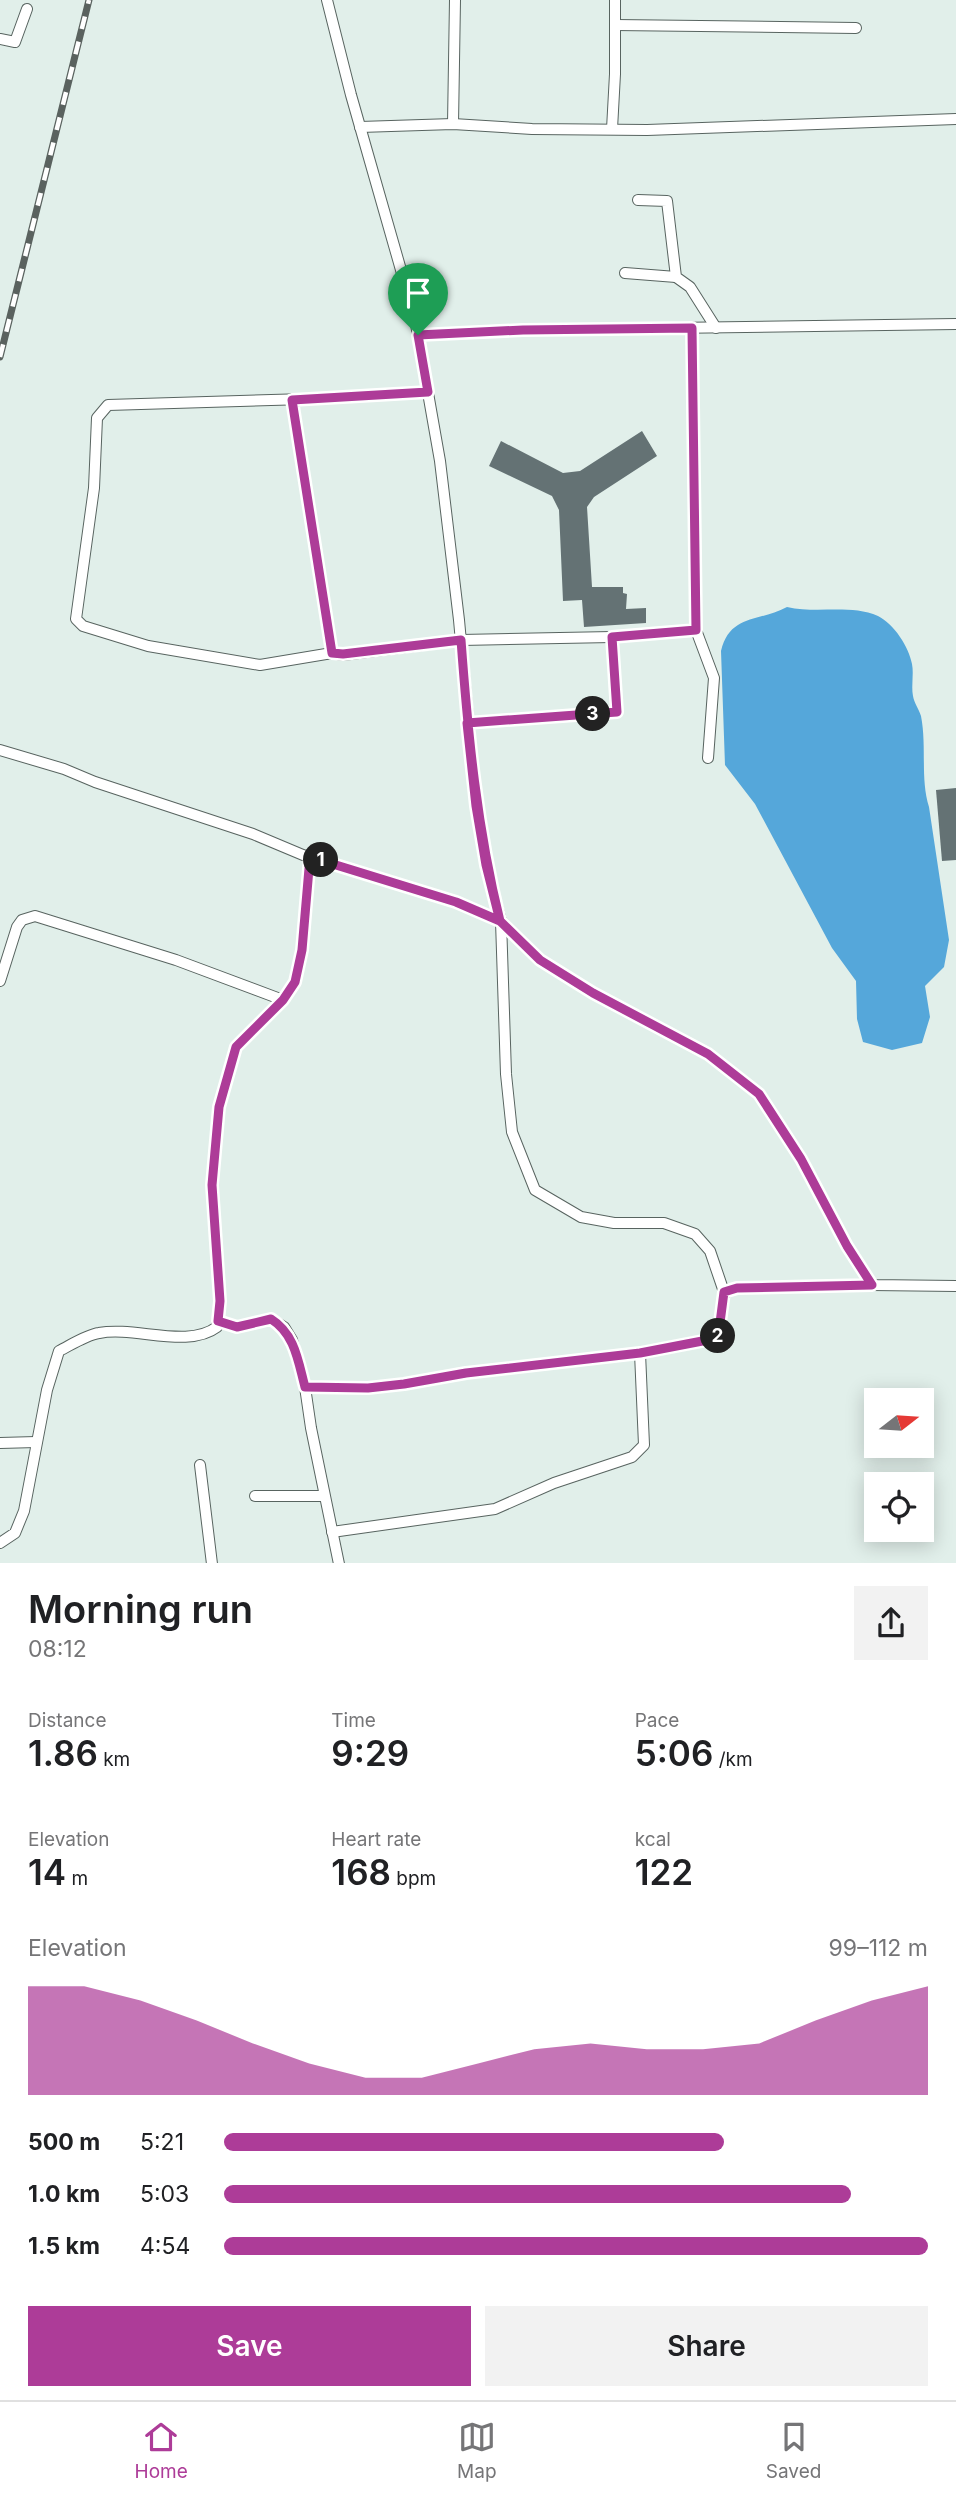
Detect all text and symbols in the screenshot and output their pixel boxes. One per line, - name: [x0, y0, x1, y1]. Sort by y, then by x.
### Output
- pin: [388, 263, 448, 335]
- icon: arrive: [399, 274, 437, 312]
- pin: 3: [576, 696, 610, 732]
- text: 3: [586, 702, 599, 725]
- pin: 1: [304, 842, 338, 878]
- text: 1: [316, 848, 325, 871]
- pin: 2: [700, 1318, 736, 1354]
- text: 2: [712, 1324, 723, 1347]
- north arrow: [864, 1388, 934, 1458]
- map controls: [864, 1388, 934, 1542]
- button: locate: [864, 1472, 934, 1542]
- text: Morning run: [28, 1586, 253, 1632]
- button: share: [854, 1586, 928, 1660]
- text: 08:12: [28, 1635, 87, 1663]
- text: Distance: [28, 1709, 106, 1732]
- text: Time: [331, 1709, 376, 1732]
- text: Pace: [635, 1709, 679, 1732]
- text: 1.86: [28, 1732, 98, 1774]
- text: 9:29: [331, 1732, 409, 1774]
- text: 5:06: [635, 1732, 713, 1774]
- text: km: [98, 1748, 130, 1771]
- text: /km: [713, 1748, 753, 1771]
- text: Elevation: [28, 1828, 109, 1851]
- text: Heart rate: [331, 1828, 421, 1851]
- text: kcal: [635, 1828, 671, 1851]
- text: 14: [28, 1851, 66, 1893]
- text: 168: [331, 1851, 391, 1893]
- text: 122: [635, 1851, 693, 1893]
- text: m: [66, 1867, 88, 1890]
- text: bpm: [391, 1867, 436, 1890]
- text: Elevation: [28, 1934, 127, 1962]
- text: 99–112 m: [829, 1934, 928, 1962]
- text: 500 m: [28, 2128, 100, 2156]
- text: 5:21: [140, 2128, 184, 2156]
- text: 1.0 km: [28, 2180, 100, 2208]
- text: 5:03: [140, 2180, 189, 2208]
- text: 1.5 km: [28, 2232, 100, 2260]
- text: 4:54: [140, 2232, 190, 2260]
- button: Save: [28, 2306, 471, 2386]
- button: Share: [485, 2306, 928, 2386]
- tab: Home: [135, 2418, 188, 2483]
- tab: Map: [457, 2418, 497, 2483]
- tab: Saved: [766, 2418, 821, 2483]

